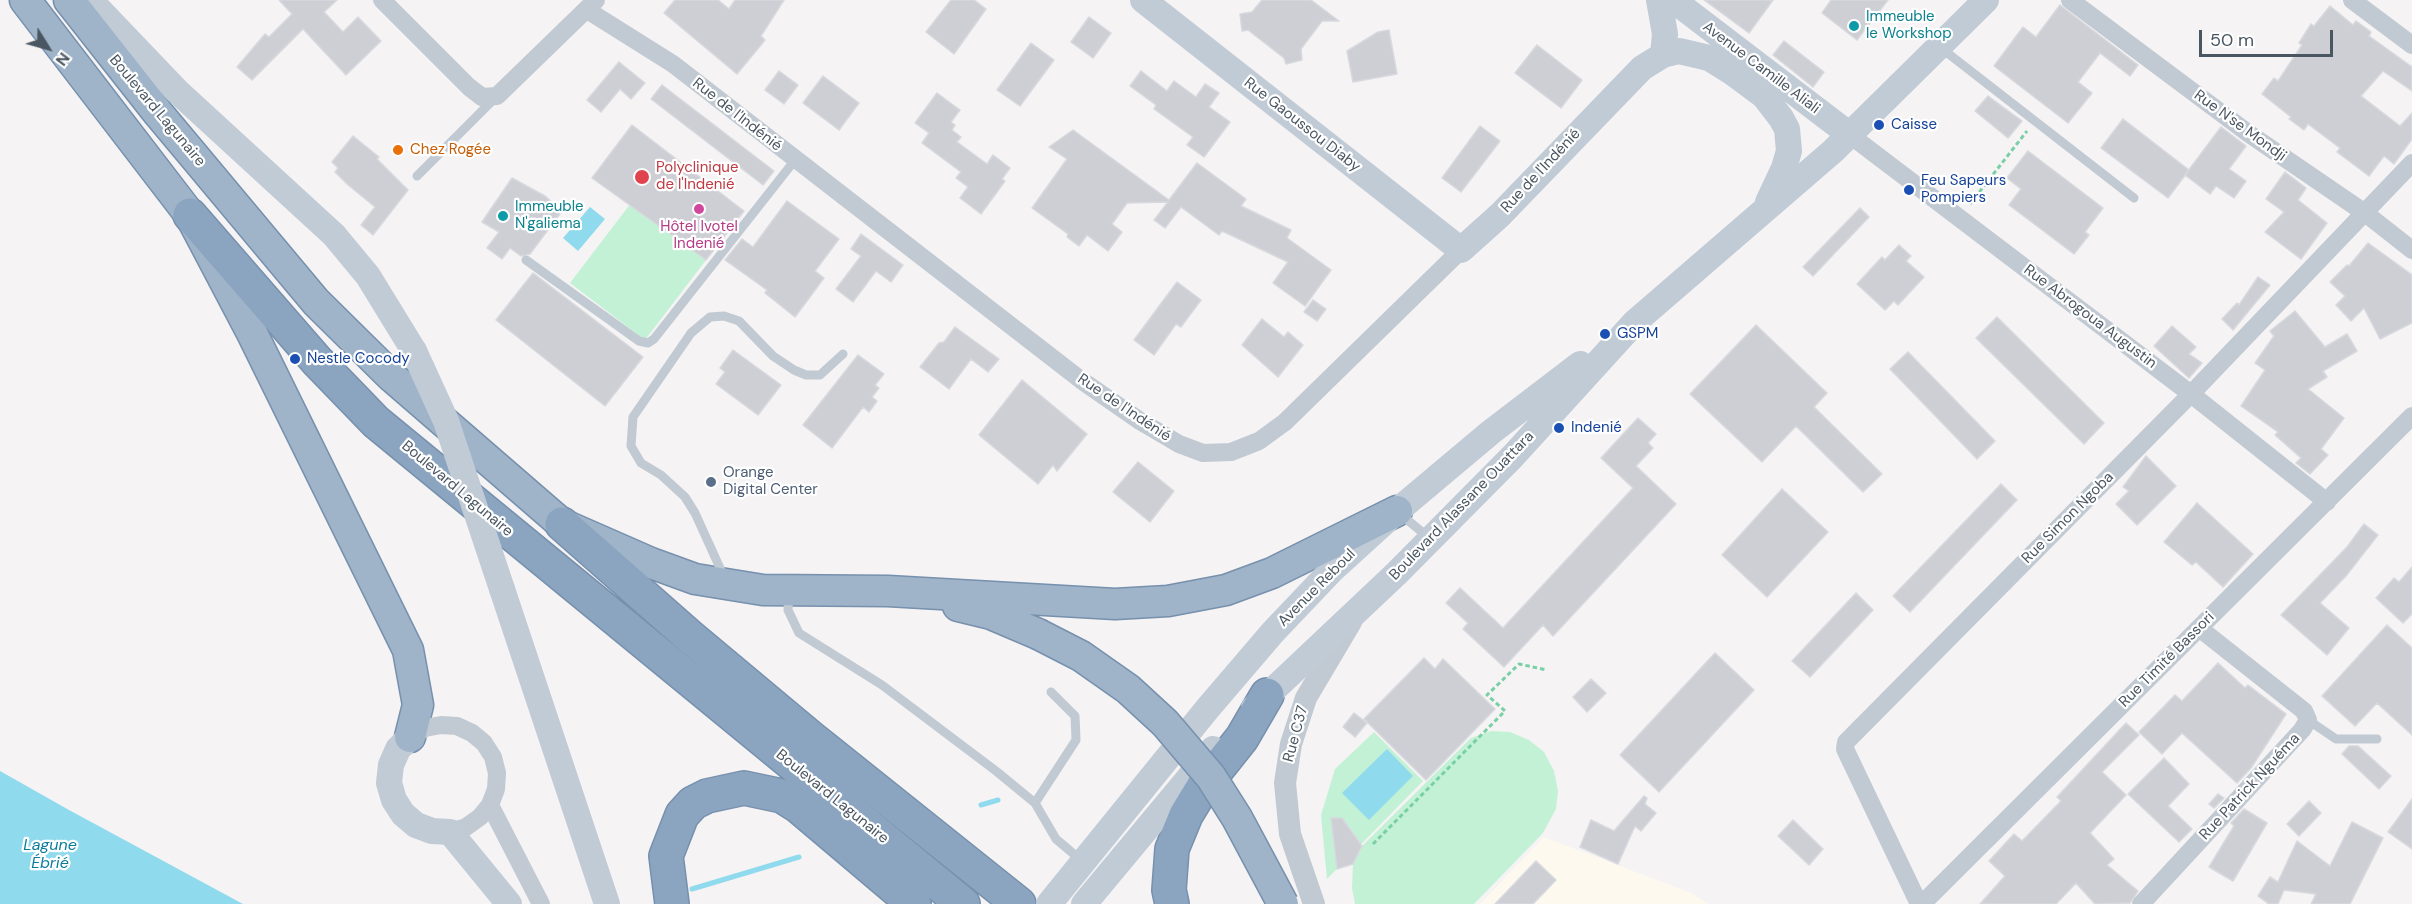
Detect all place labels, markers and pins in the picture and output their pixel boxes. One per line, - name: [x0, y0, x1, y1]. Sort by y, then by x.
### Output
- place label: Immeuble le Workshop: [1866, 8, 1952, 43]
- marker: Immeuble le Workshop: [1847, 19, 1861, 33]
- place label: Caisse: [1891, 116, 1937, 134]
- marker: Caisse: [1872, 118, 1886, 132]
- place label: Chez Rogée: [410, 141, 491, 159]
- marker: Chez Rogée: [391, 143, 405, 157]
- place label: Polyclinique de l'Indenié: [656, 159, 738, 194]
- marker: Polyclinique de l'Indenié: [633, 168, 651, 186]
- place label: Feu Sapeurs Pompiers: [1921, 172, 2006, 207]
- marker: Feu Sapeurs Pompiers: [1902, 183, 1916, 197]
- place label: Immeuble N'galiema: [515, 198, 584, 233]
- marker: Hôtel Ivotel Indenié: [692, 202, 706, 216]
- marker: Immeuble N'galiema: [496, 209, 510, 223]
- place label: Hôtel Ivotel Indenié: [660, 218, 738, 253]
- place label: GSPM: [1617, 325, 1658, 343]
- marker: GSPM: [1598, 327, 1612, 341]
- place label: Nestle Cocody: [307, 350, 410, 368]
- marker: Nestle Cocody: [288, 352, 302, 366]
- place label: Indenié: [1571, 419, 1622, 437]
- marker: Indenié: [1552, 421, 1566, 435]
- place label: Orange Digital Center: [723, 464, 818, 499]
- marker: Orange Digital Center: [704, 475, 718, 489]

